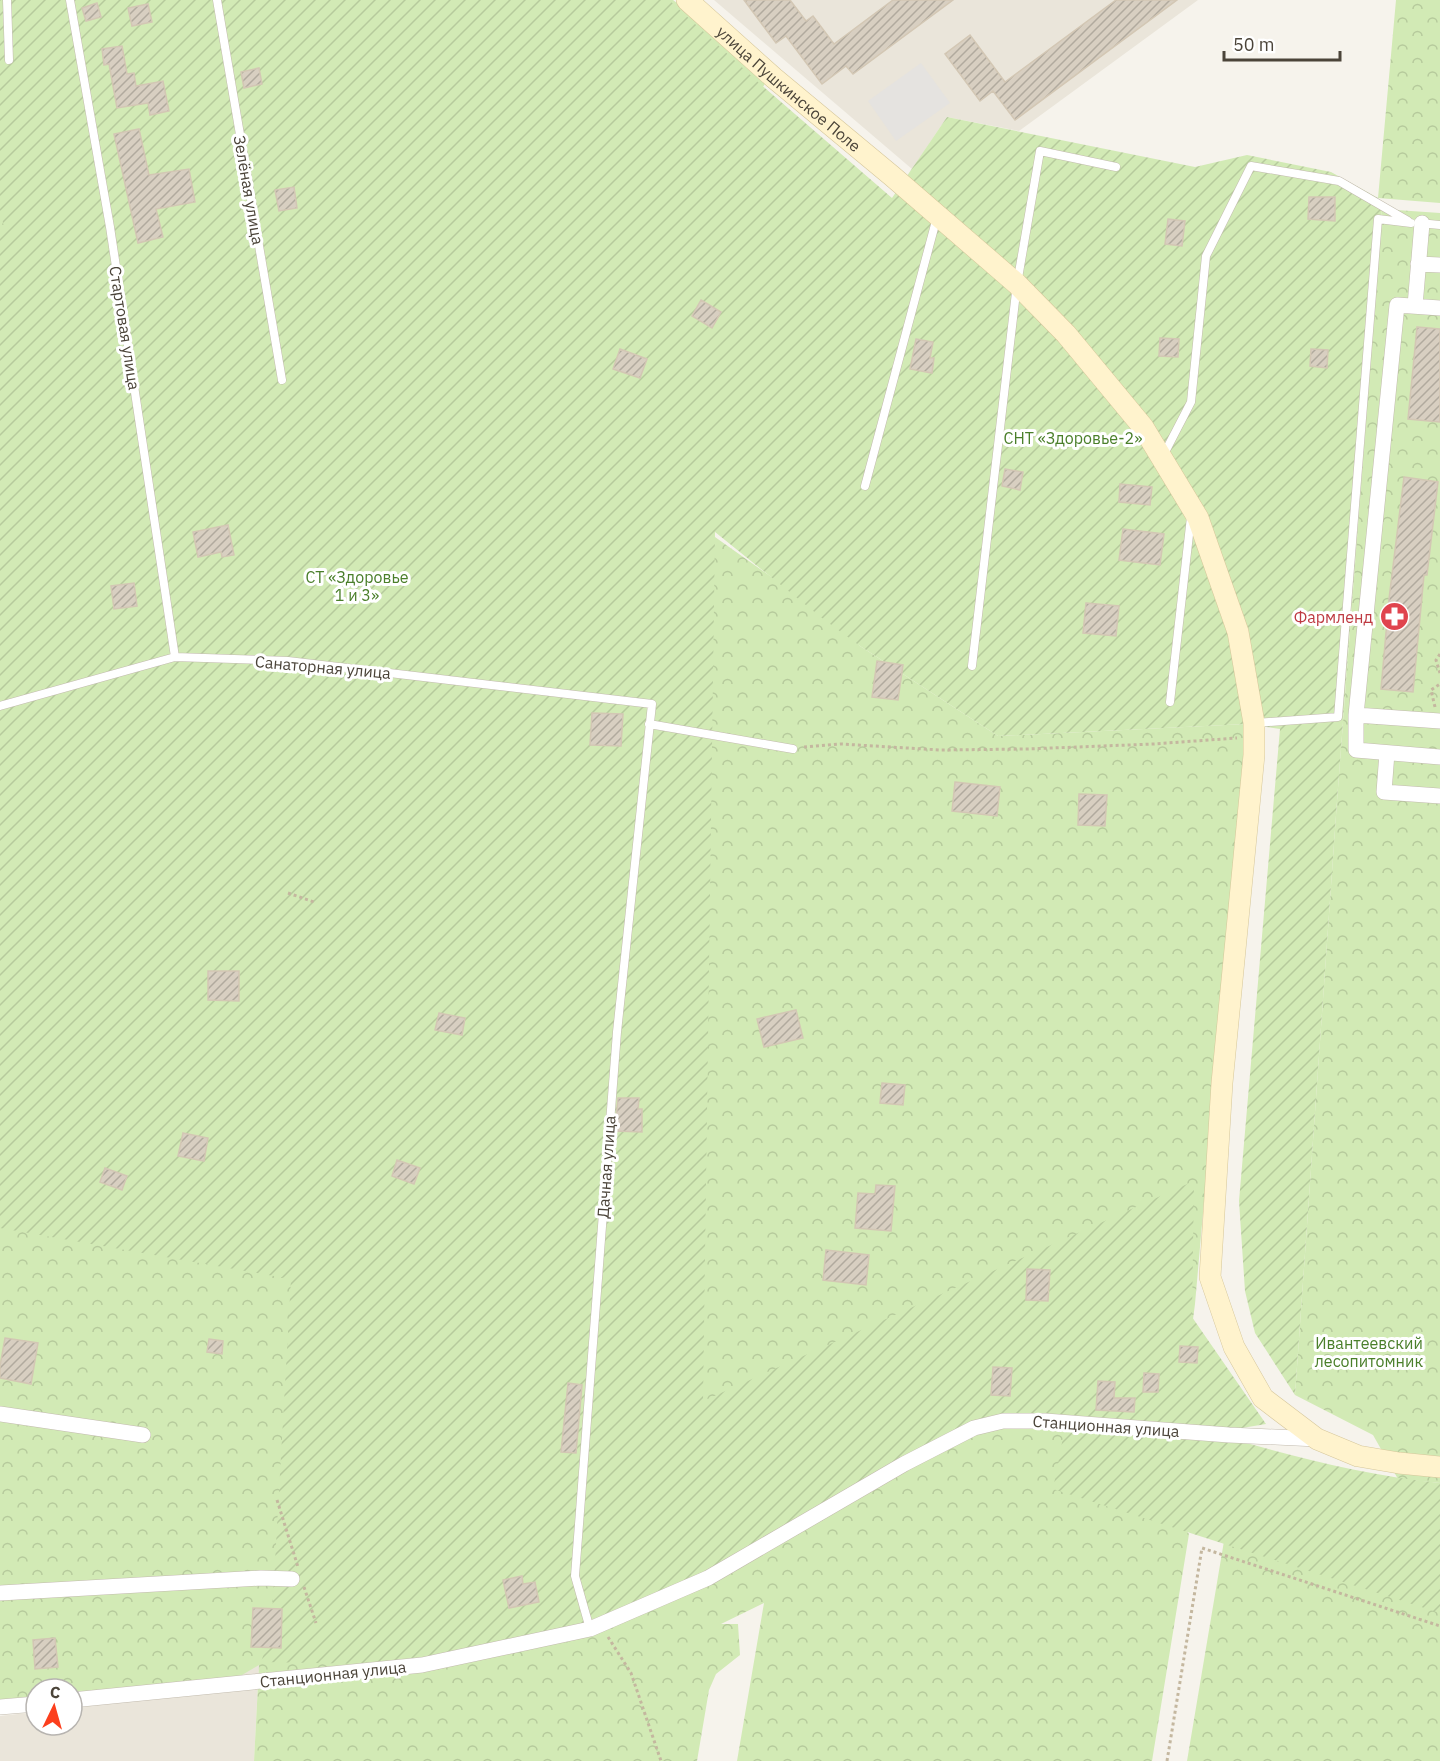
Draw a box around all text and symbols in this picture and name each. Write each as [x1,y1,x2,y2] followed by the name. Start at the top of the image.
[712,21,865,156] street label: улица Пушкинское Поле
[1224,24,1340,62] scale bar
[1233,33,1275,56] text: 50 m
[230,134,269,247] street label: Зелёная улица
[105,265,145,392] street label: Стартовая улица
[1004,428,1142,448] park label: СНТ «Здоровье-2»
[305,567,409,605] park label: СТ «Здоровье 1 и 3»
[1378,601,1410,633] pharmacy icon: Фармленд
[1294,607,1373,627] place label: Фармленд
[254,651,392,683] street label: Санаторная улица
[592,1114,620,1219] street label: Дачная улица
[1315,1333,1423,1371] park label: Ивантеевский лесопитомник
[1032,1411,1181,1441] street label: Станционная улица
[259,1656,408,1692] street label: Станционная улица
[24,1677,84,1737] north arrow
[49,1682,61,1702] text: С

